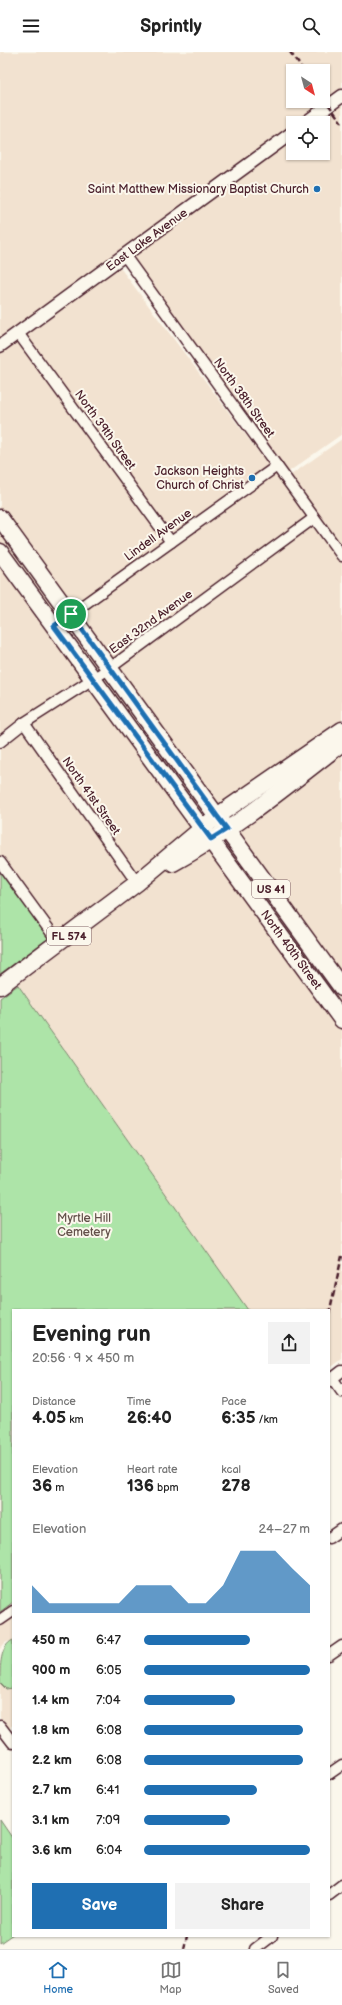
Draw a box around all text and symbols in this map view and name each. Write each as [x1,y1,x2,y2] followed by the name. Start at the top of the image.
[20,15,42,37] icon: menu
[300,15,322,37] icon: search
[140,16,202,37] text: Sprintly
[286,64,330,108] north arrow
[286,64,330,160] map controls
[286,116,330,160] button: locate
[88,182,309,197] place label: Saint Matthew Missionary Baptist Church
[312,184,322,194] marker: Saint Matthew Missionary Baptist Church
[103,205,191,275] street label: East Lake Avenue
[210,355,278,441] street label: North 38th Street
[71,387,139,473] street label: North 39th Street
[154,464,244,493] place label: Jackson Heights Church of Christ
[247,473,257,483] marker: Jackson Heights Church of Christ
[121,506,195,564] street label: Lindell Avenue
[106,587,196,657] street label: East 32nd Avenue
[54,597,88,631] pin
[60,603,82,625] icon: arrive
[59,754,124,838] street label: North 41st Street
[252,880,290,898] road number: US 41
[257,907,325,993] street label: North 40th Street
[47,927,91,945] road number: FL 574
[57,1211,111,1240] park label: Myrtle Hill Cemetery
[32,1321,151,1348] text: Evening run
[268,1322,310,1364] button: share
[32,1350,134,1366] text: 20:56 · 9 × 450 m
[32,1395,76,1408] text: Distance
[127,1395,151,1408] text: Time
[221,1395,246,1408] text: Pace
[32,1408,66,1428] text: 4.05
[127,1408,172,1428] text: 26:40
[221,1408,255,1428] text: 6:35
[66,1413,84,1426] text: km
[255,1413,278,1426] text: /km
[32,1463,78,1476] text: Elevation
[127,1463,177,1476] text: Heart rate
[221,1463,241,1476] text: kcal
[32,1476,52,1496] text: 36
[127,1476,154,1496] text: 136
[221,1476,251,1496] text: 278
[52,1481,64,1494] text: m
[154,1481,179,1494] text: bpm
[32,1521,86,1537] text: Elevation
[258,1521,310,1537] text: 24–27 m
[32,1632,70,1648] text: 450 m
[96,1632,121,1648] text: 6:47
[32,1662,70,1678] text: 900 m
[96,1662,122,1678] text: 6:05
[32,1692,69,1708] text: 1.4 km
[96,1692,121,1708] text: 7:04
[32,1722,70,1738] text: 1.8 km
[96,1722,122,1738] text: 6:08
[32,1752,72,1768] text: 2.2 km
[96,1752,122,1768] text: 6:08
[32,1782,71,1798] text: 2.7 km
[96,1782,120,1798] text: 6:41
[32,1812,69,1828] text: 3.1 km
[96,1812,120,1828] text: 7:09
[32,1842,72,1858] text: 3.6 km
[96,1842,122,1858] text: 6:04
[32,1883,167,1929] button: Save
[175,1883,310,1929] button: Share
[43,1959,73,1996] tab: Home
[159,1959,182,1996] tab: Map
[268,1959,299,1996] tab: Saved

